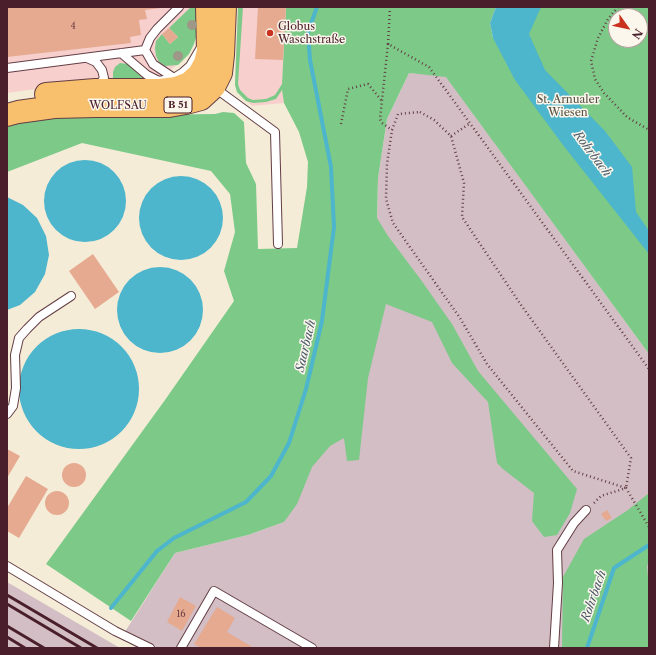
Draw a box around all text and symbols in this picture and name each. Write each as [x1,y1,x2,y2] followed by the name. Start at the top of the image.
[608,8,648,48] north arrow
[278,20,345,46] place label: Globus Waschstraße
[70,21,76,31] house number: 4
[629,26,646,42] text: N
[265,28,275,38] marker: Globus Waschstraße
[537,93,599,119] park label: St. Arnualer Wiesen
[164,97,192,113] road number: B 51
[89,99,147,113] street label: WOLFSAU
[570,128,614,180] water label: Rohrbach
[293,319,319,373] water label: Saarbach
[579,568,609,624] water label: Rohrbach
[176,609,186,619] house number: 16

